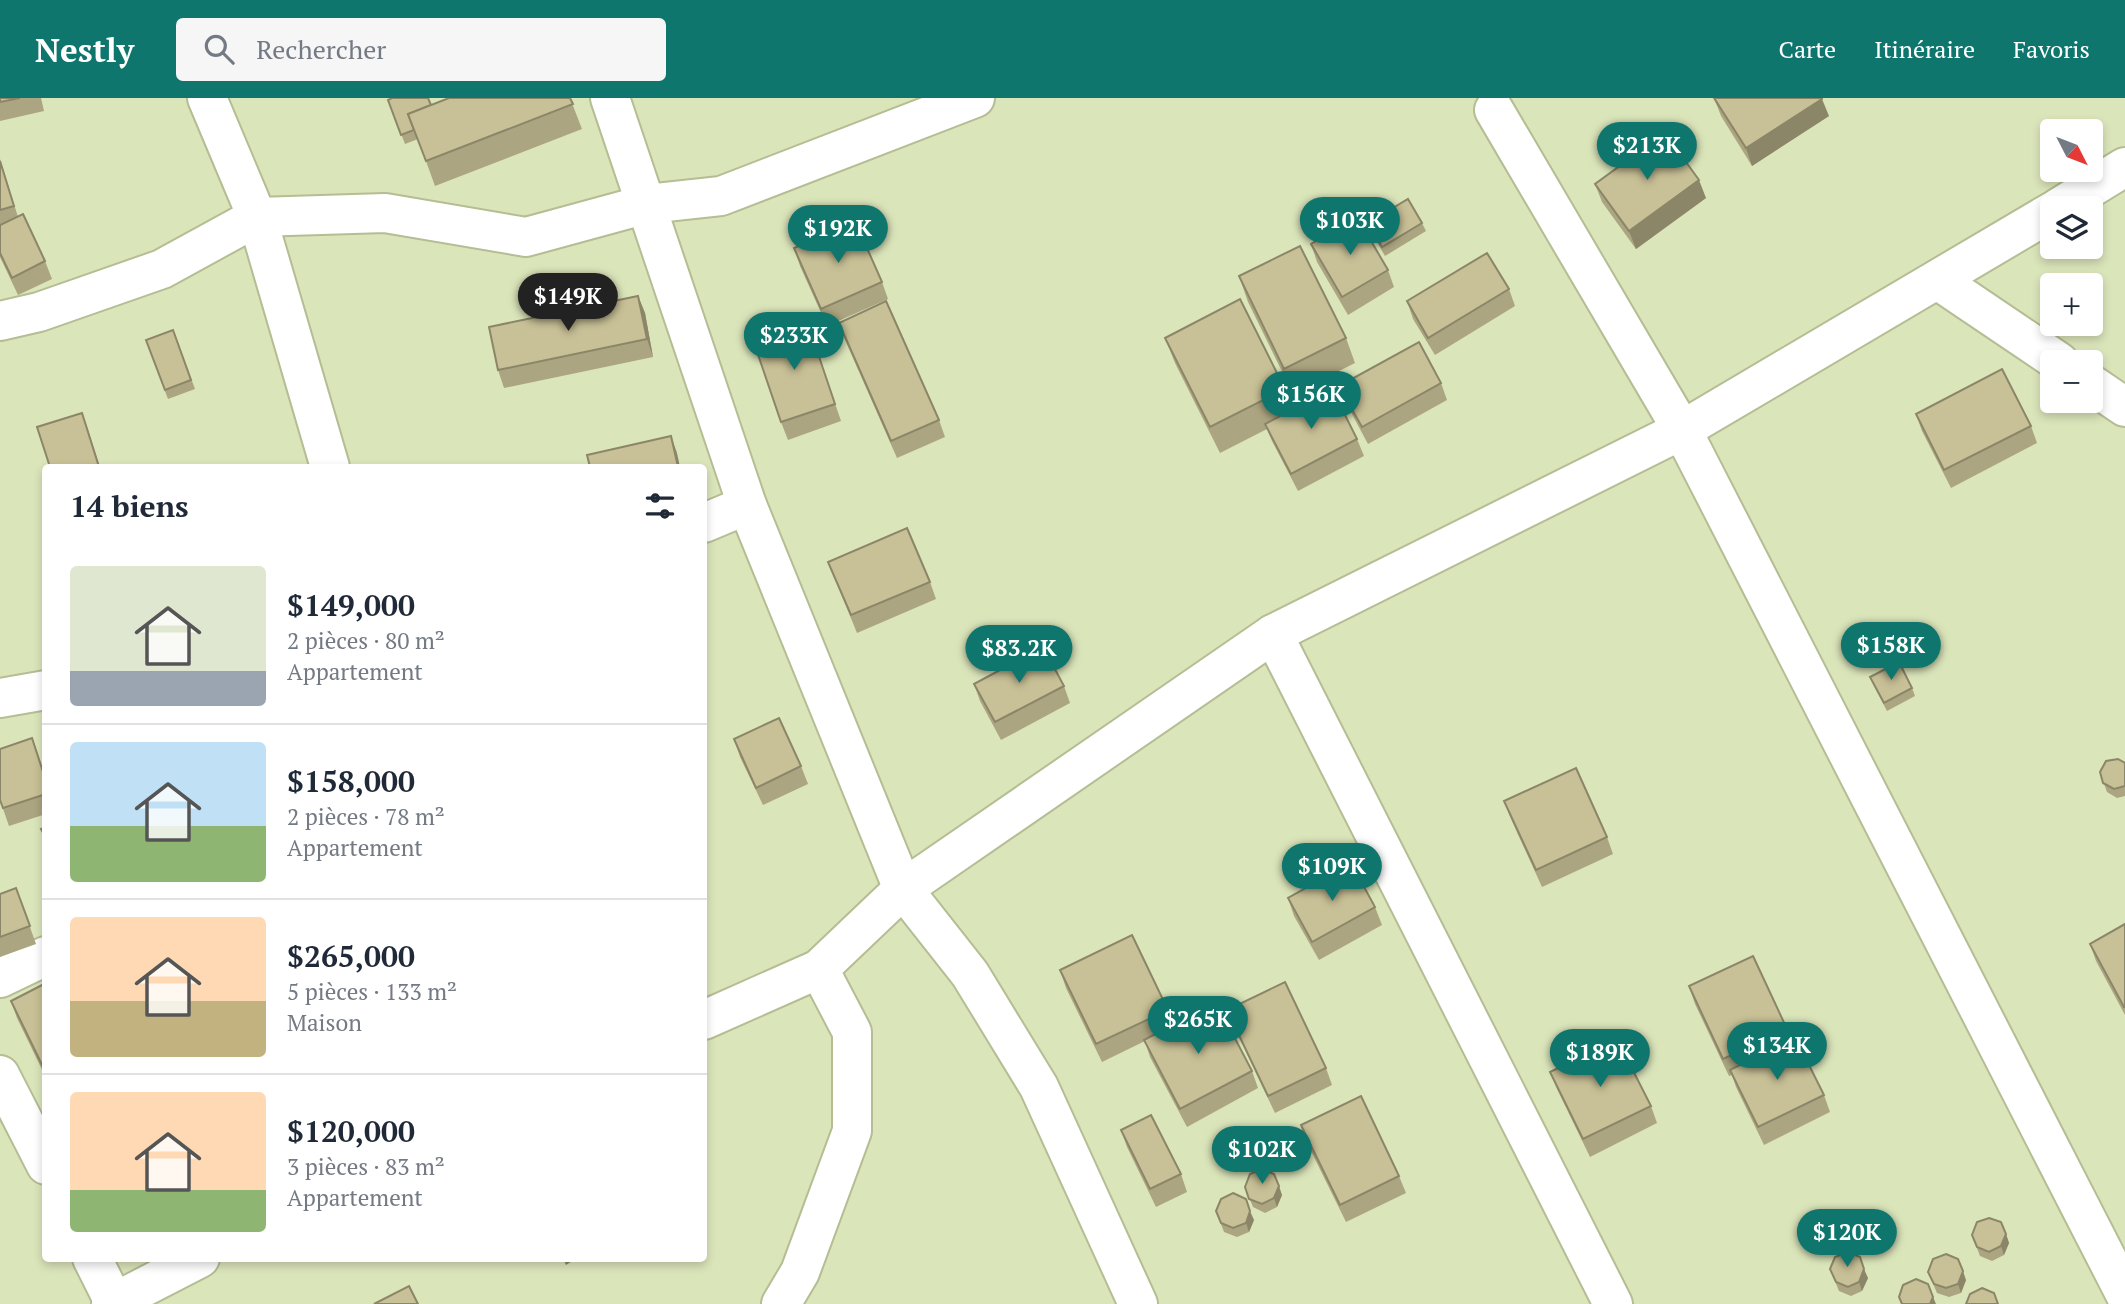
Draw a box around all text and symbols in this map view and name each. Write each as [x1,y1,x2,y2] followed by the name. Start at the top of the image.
[176,18,666,81] search box
[35,28,134,71] text: Nestly
[200,30,238,68] icon: search
[256,32,386,66] text: Rechercher
[1778,33,1836,65] text: Carte
[1874,33,1975,65] text: Itinéraire
[2013,33,2090,65] text: Favoris
[2040,119,2104,182] north arrow
[2040,119,2103,413] map controls
[1598,122,1696,182] pin: $213K
[1613,129,1681,160] text: $213K
[2040,196,2103,259] button: layers
[1301,198,1399,257] pin: $103K
[1316,204,1384,235] text: $103K
[789,206,887,265] pin: $192K
[804,212,872,243] text: $192K
[2040,273,2103,336] button: +
[519,274,617,333] pin: $149K
[534,280,602,311] text: $149K
[745,313,843,372] pin: $233K
[760,319,828,350] text: $233K
[2040,350,2103,413] button: −
[1262,372,1360,431] pin: $156K
[1277,378,1345,409] text: $156K
[70,486,189,526] text: 14 biens
[641,487,679,525] icon: filters
[287,585,415,625] text: $149,000
[126,594,210,678] icon: home
[1842,622,1940,682] pin: $158K
[287,625,445,656] text: 2 pièces · 80 m²
[962,626,1076,685] pin: $83.2K
[1857,629,1925,660] text: $158K
[981,632,1057,663] text: $83.2K
[287,656,423,687] text: Appartement
[287,761,415,801] text: $158,000
[126,770,210,854] icon: home
[287,801,445,832] text: 2 pièces · 78 m²
[287,832,423,863] text: Appartement
[1283,844,1381,903] pin: $109K
[1298,850,1366,881] text: $109K
[287,936,415,976] text: $265,000
[126,945,210,1029] icon: home
[287,976,457,1007] text: 5 pièces · 133 m²
[1149,996,1247,1056] pin: $265K
[1164,1003,1232,1034] text: $265K
[287,1007,362,1038] text: Maison
[1728,1023,1826,1082] pin: $134K
[1743,1029,1811,1060] text: $134K
[1551,1030,1649,1089] pin: $189K
[1566,1036,1634,1067] text: $189K
[287,1111,415,1151] text: $120,000
[126,1120,210,1204] icon: home
[1213,1126,1311,1186] pin: $102K
[1228,1133,1296,1164] text: $102K
[287,1151,445,1182] text: 3 pièces · 83 m²
[287,1182,423,1213] text: Appartement
[1798,1210,1896,1269] pin: $120K
[1813,1216,1881,1247] text: $120K

